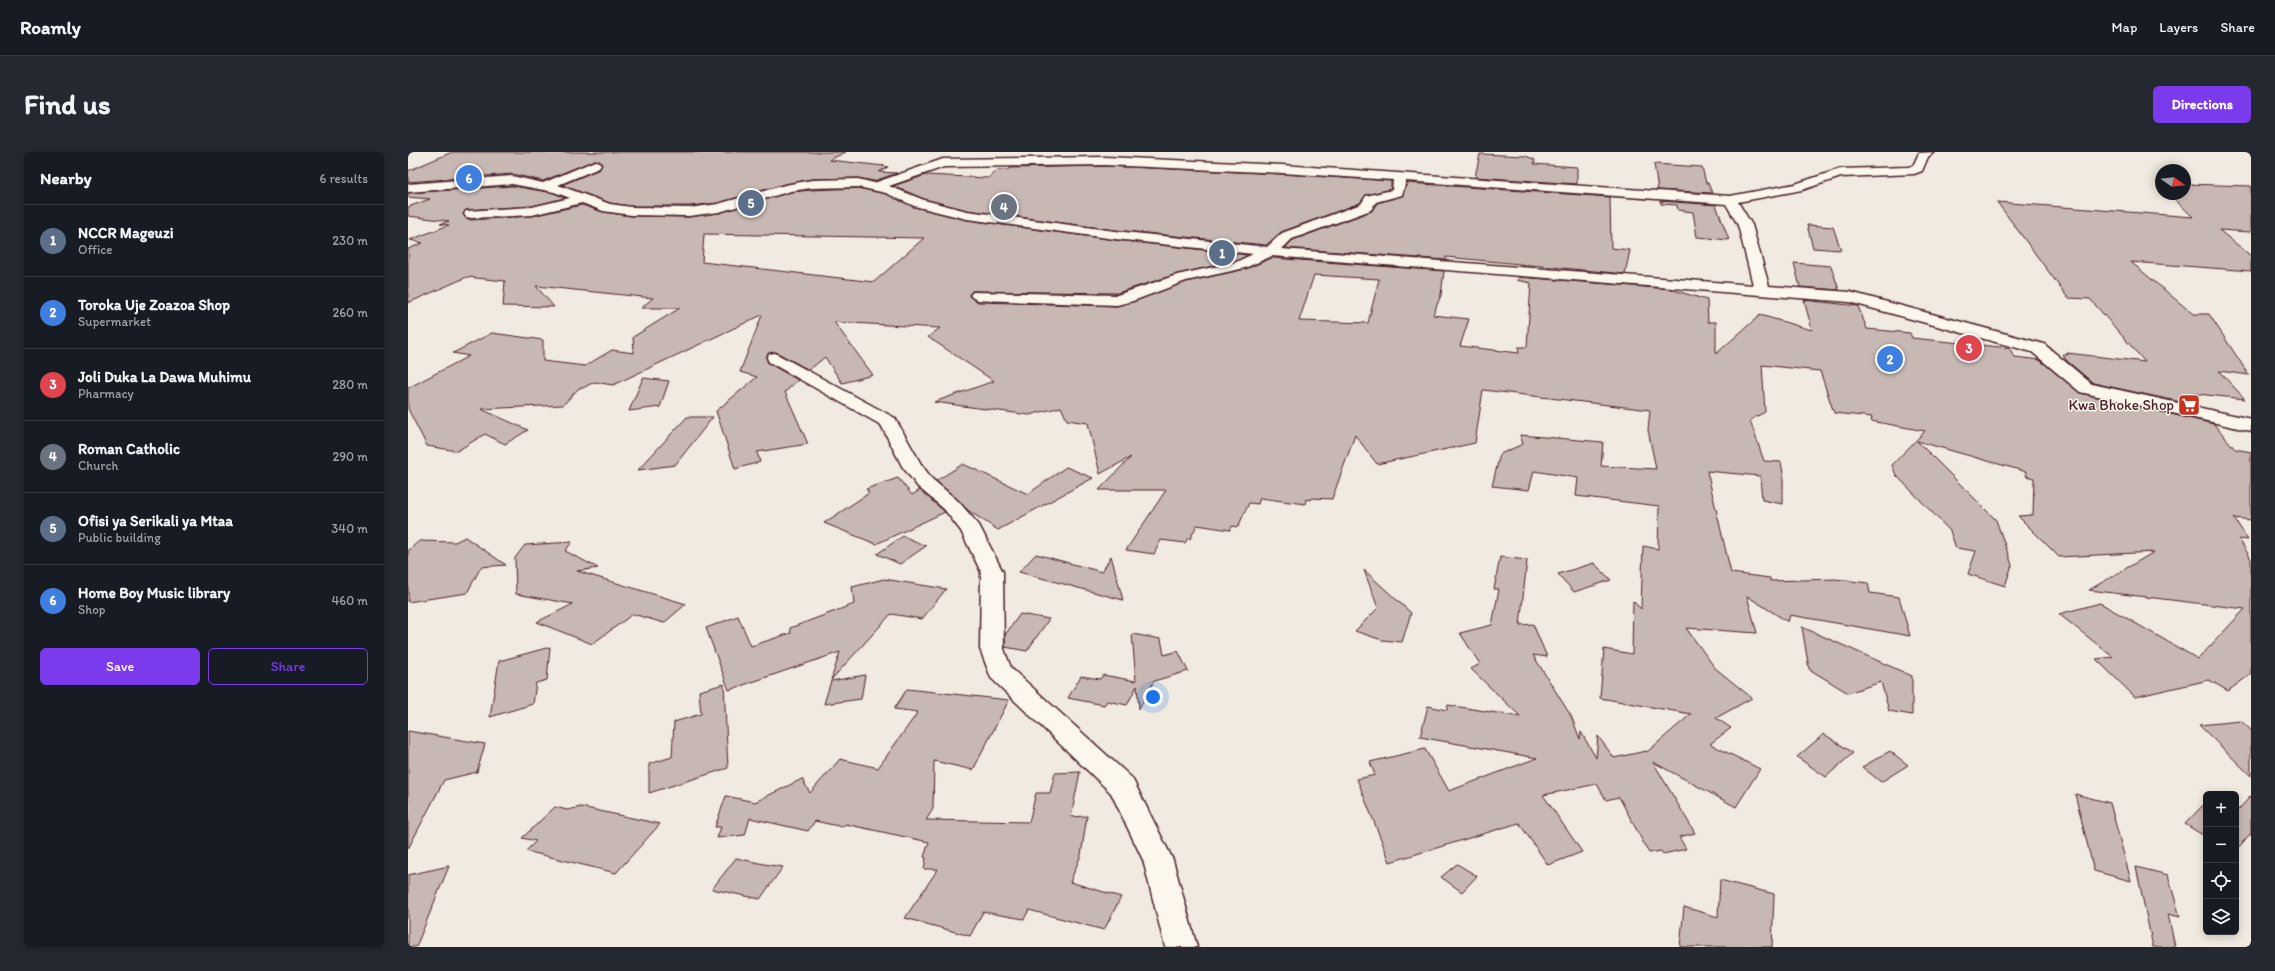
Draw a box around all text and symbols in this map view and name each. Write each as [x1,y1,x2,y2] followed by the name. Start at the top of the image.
[20,16,81,39] text: Roamly
[2112,19,2137,36] text: Map
[2159,19,2198,36] text: Layers
[2220,19,2255,36] text: Share
[2153,86,2251,123] button: Directions
[24,87,111,121] text: Find us
[456,163,482,193] pin: 6
[2155,164,2191,200] north arrow
[40,168,92,188] text: Nearby
[320,171,368,186] text: 6 results
[738,188,764,218] pin: 5
[991,192,1017,222] pin: 4
[78,224,174,242] text: NCCR Mageuzi
[50,233,56,248] text: 1
[332,233,368,248] text: 230 m
[1209,238,1235,268] pin: 1
[78,242,113,257] text: Office
[78,296,230,314] text: Toroka Uje Zoazoa Shop
[50,305,56,320] text: 2
[332,305,368,320] text: 260 m
[78,314,151,329] text: Supermarket
[1956,333,1982,363] pin: 3
[1877,344,1903,374] pin: 2
[78,368,251,386] text: Joli Duka La Dawa Muhimu
[49,377,57,392] text: 3
[332,377,368,392] text: 280 m
[78,386,134,401] text: Pharmacy
[2176,392,2202,418] supermarket icon: Kwa Bhoke Shop
[2069,396,2174,414] place label: Kwa Bhoke Shop
[78,440,180,458] text: Roman Catholic
[49,449,57,464] text: 4
[332,449,368,464] text: 290 m
[78,458,119,473] text: Church
[78,512,233,530] text: Ofisi ya Serikali ya Mtaa
[50,521,56,536] text: 5
[331,521,368,536] text: 340 m
[78,530,161,545] text: Public building
[78,584,230,602] text: Home Boy Music library
[50,593,56,608] text: 6
[331,593,368,608] text: 460 m
[78,602,105,617] text: Shop
[40,648,200,685] button: Save
[208,648,368,685] button: Share
[1143,687,1163,707] your location
[2203,791,2239,935] map controls
[2203,791,2239,827] button: +
[2203,827,2239,863] button: −
[2203,863,2239,899] button: locate
[2203,899,2239,935] button: layers

